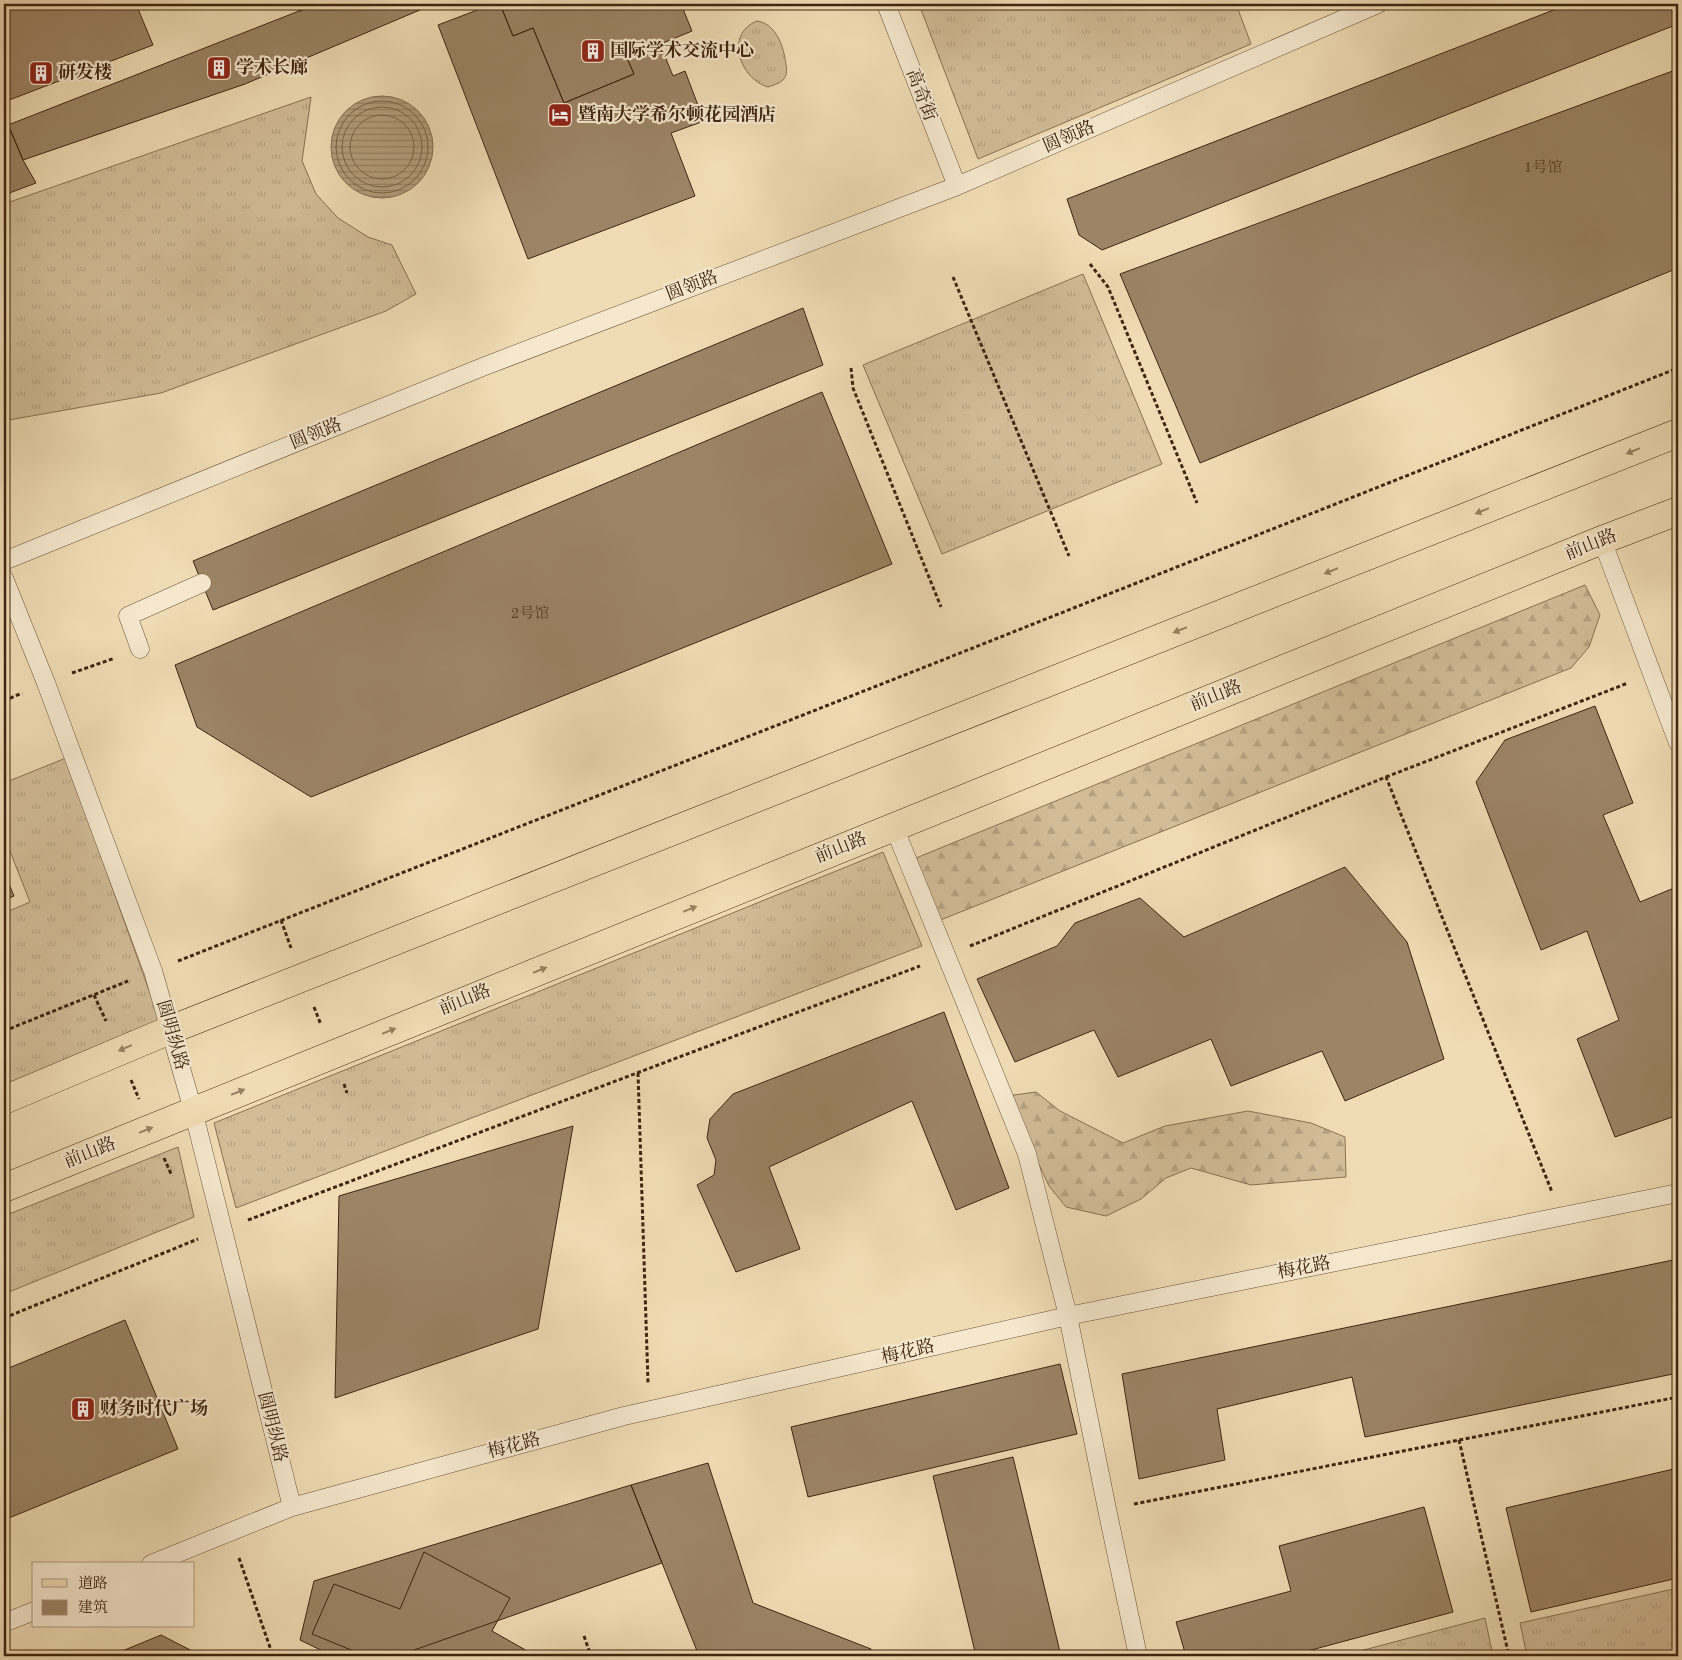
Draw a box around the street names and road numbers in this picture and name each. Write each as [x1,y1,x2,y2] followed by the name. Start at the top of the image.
[903,66,941,123] street label: 高奇街
[1040,116,1097,156] street label: 圆领路
[663,266,720,304] street label: 圆领路
[287,414,344,452] street label: 圆领路
[1562,525,1619,563] street label: 前山路
[1187,676,1244,714] street label: 前山路
[812,828,869,866] street label: 前山路
[436,980,493,1018] street label: 前山路
[153,997,192,1072] street label: 圆明纵路
[61,1133,118,1171] street label: 前山路
[1275,1252,1332,1282] street label: 梅花路
[879,1335,936,1367] street label: 梅花路
[255,1389,291,1464] street label: 圆明纵路
[485,1428,542,1462] street label: 梅花路

